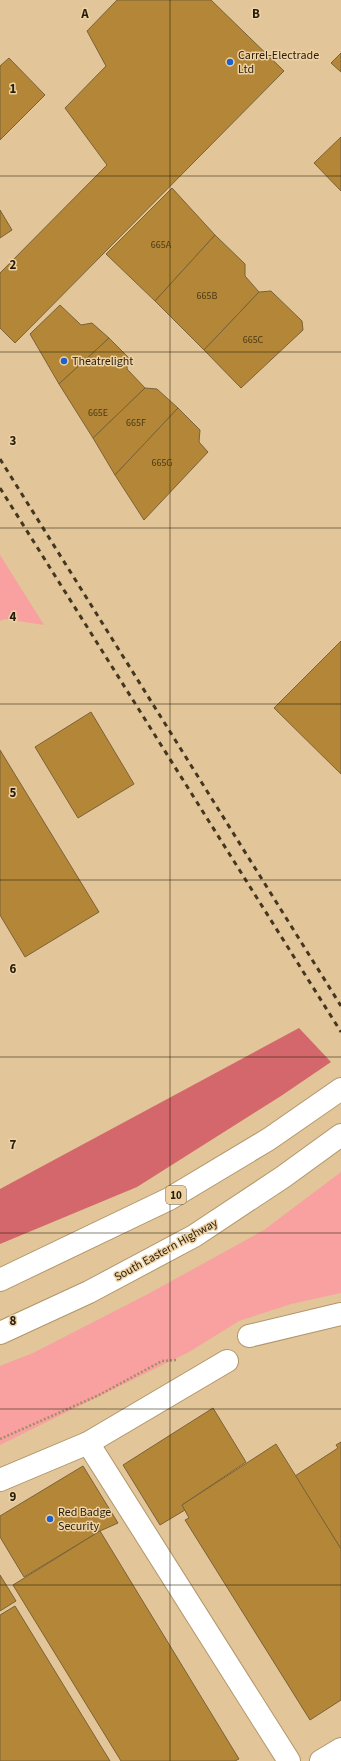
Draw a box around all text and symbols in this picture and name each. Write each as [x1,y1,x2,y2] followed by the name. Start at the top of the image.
[80,5,89,23] text: A
[252,5,260,23] text: B
[238,47,319,78] place label: Carrel-Electrade Ltd
[225,57,235,67] marker: Carrel-Electrade Ltd
[10,80,17,98] text: 1
[151,238,172,252] house number: 665A
[10,256,17,274] text: 2
[197,289,218,303] house number: 665B
[243,333,264,347] house number: 665C
[72,353,133,370] place label: Theatrelight
[59,356,69,366] marker: Theatrelight
[88,406,108,420] house number: 665E
[126,416,146,430] house number: 665F
[10,432,17,450] text: 3
[151,456,173,470] house number: 665G
[10,608,17,626] text: 4
[10,784,17,802] text: 5
[10,960,17,978] text: 6
[10,1136,17,1154] text: 7
[166,1186,186,1204] road number: 10
[111,1214,221,1286] street label: South Eastern Highway
[10,1312,17,1330] text: 8
[10,1488,17,1506] text: 9
[58,1504,111,1535] place label: Red Badge Security
[45,1514,55,1524] marker: Red Badge Security

